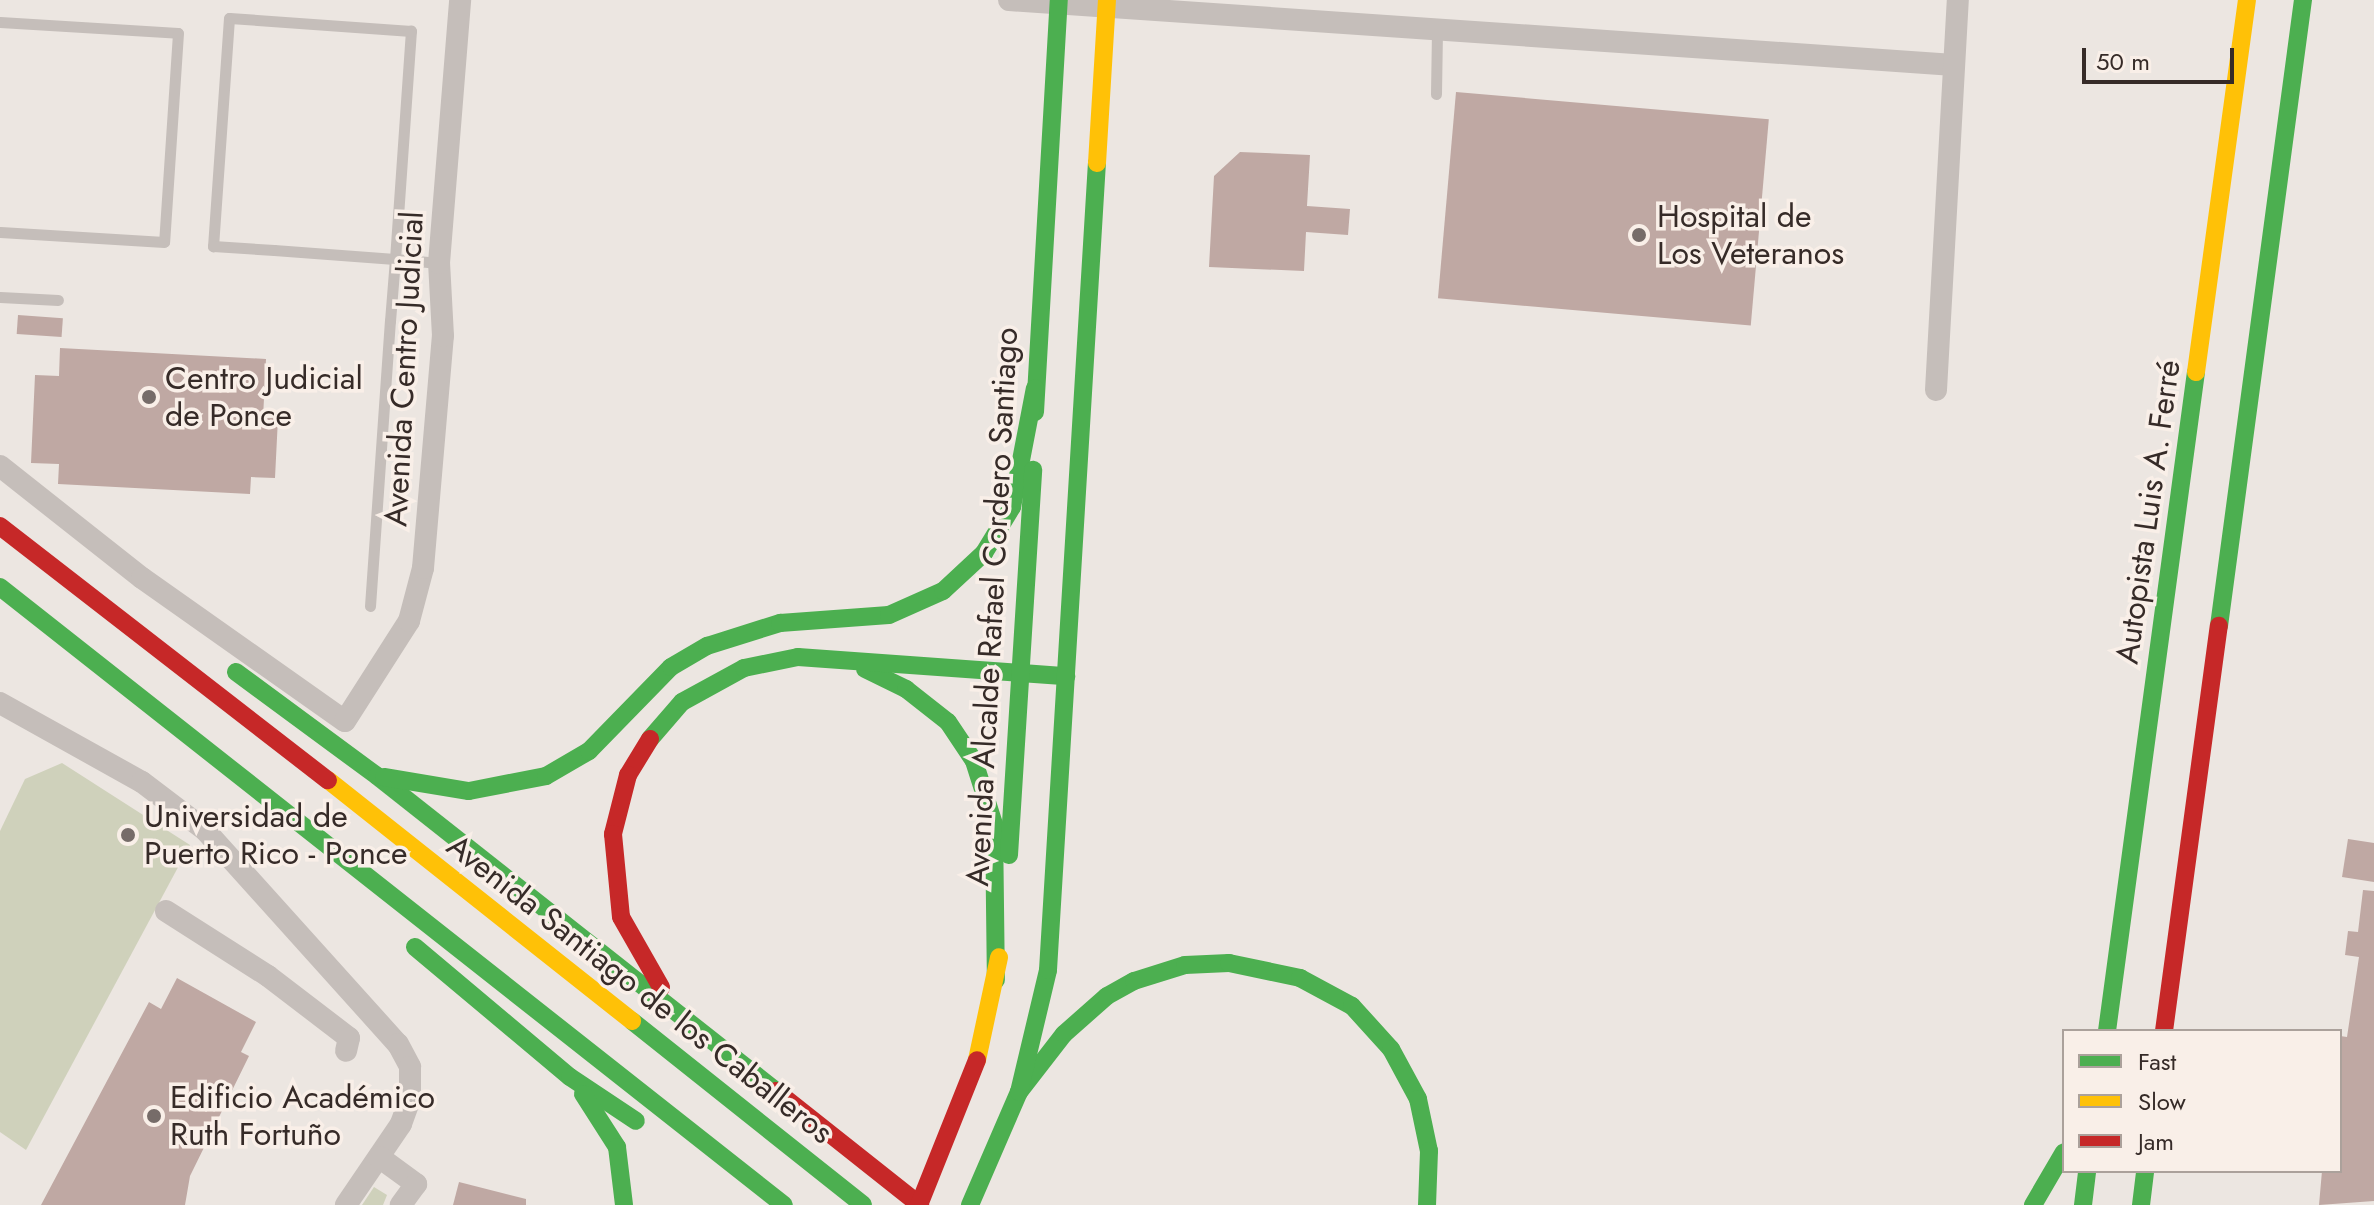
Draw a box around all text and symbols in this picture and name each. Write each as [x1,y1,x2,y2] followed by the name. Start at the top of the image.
[2086,32,2238,82] scale bar
[2096,44,2150,79] text: 50 m
[1657,198,1844,273] place label: Hospital de Los Veteranos
[377,210,431,528] street label: Avenida Centro Judicial
[1628,224,1650,246] marker: Hospital de Los Veteranos
[958,327,1026,887] street label: Avenida Alcalde Rafael Cordero Santiago
[2108,357,2188,667] street label: Autopista Luis A. Ferré
[165,360,363,435] place label: Centro Judicial de Ponce
[140,388,158,406] marker: Centro Judicial de Ponce
[144,798,407,873] place label: Universidad de Puerto Rico - Ponce
[119,826,137,844] marker: Universidad de Puerto Rico - Ponce
[439,826,841,1152] street label: Avenida Santiago de los Caballeros
[2062,1029,2342,1173] legend
[2138,1044,2176,1079] text: Fast
[170,1079,435,1154] place label: Edificio Académico Ruth Fortuño
[2138,1084,2186,1119] text: Slow
[145,1107,163,1125] marker: Edificio Académico Ruth Fortuño
[2138,1124,2174,1159] text: Jam

